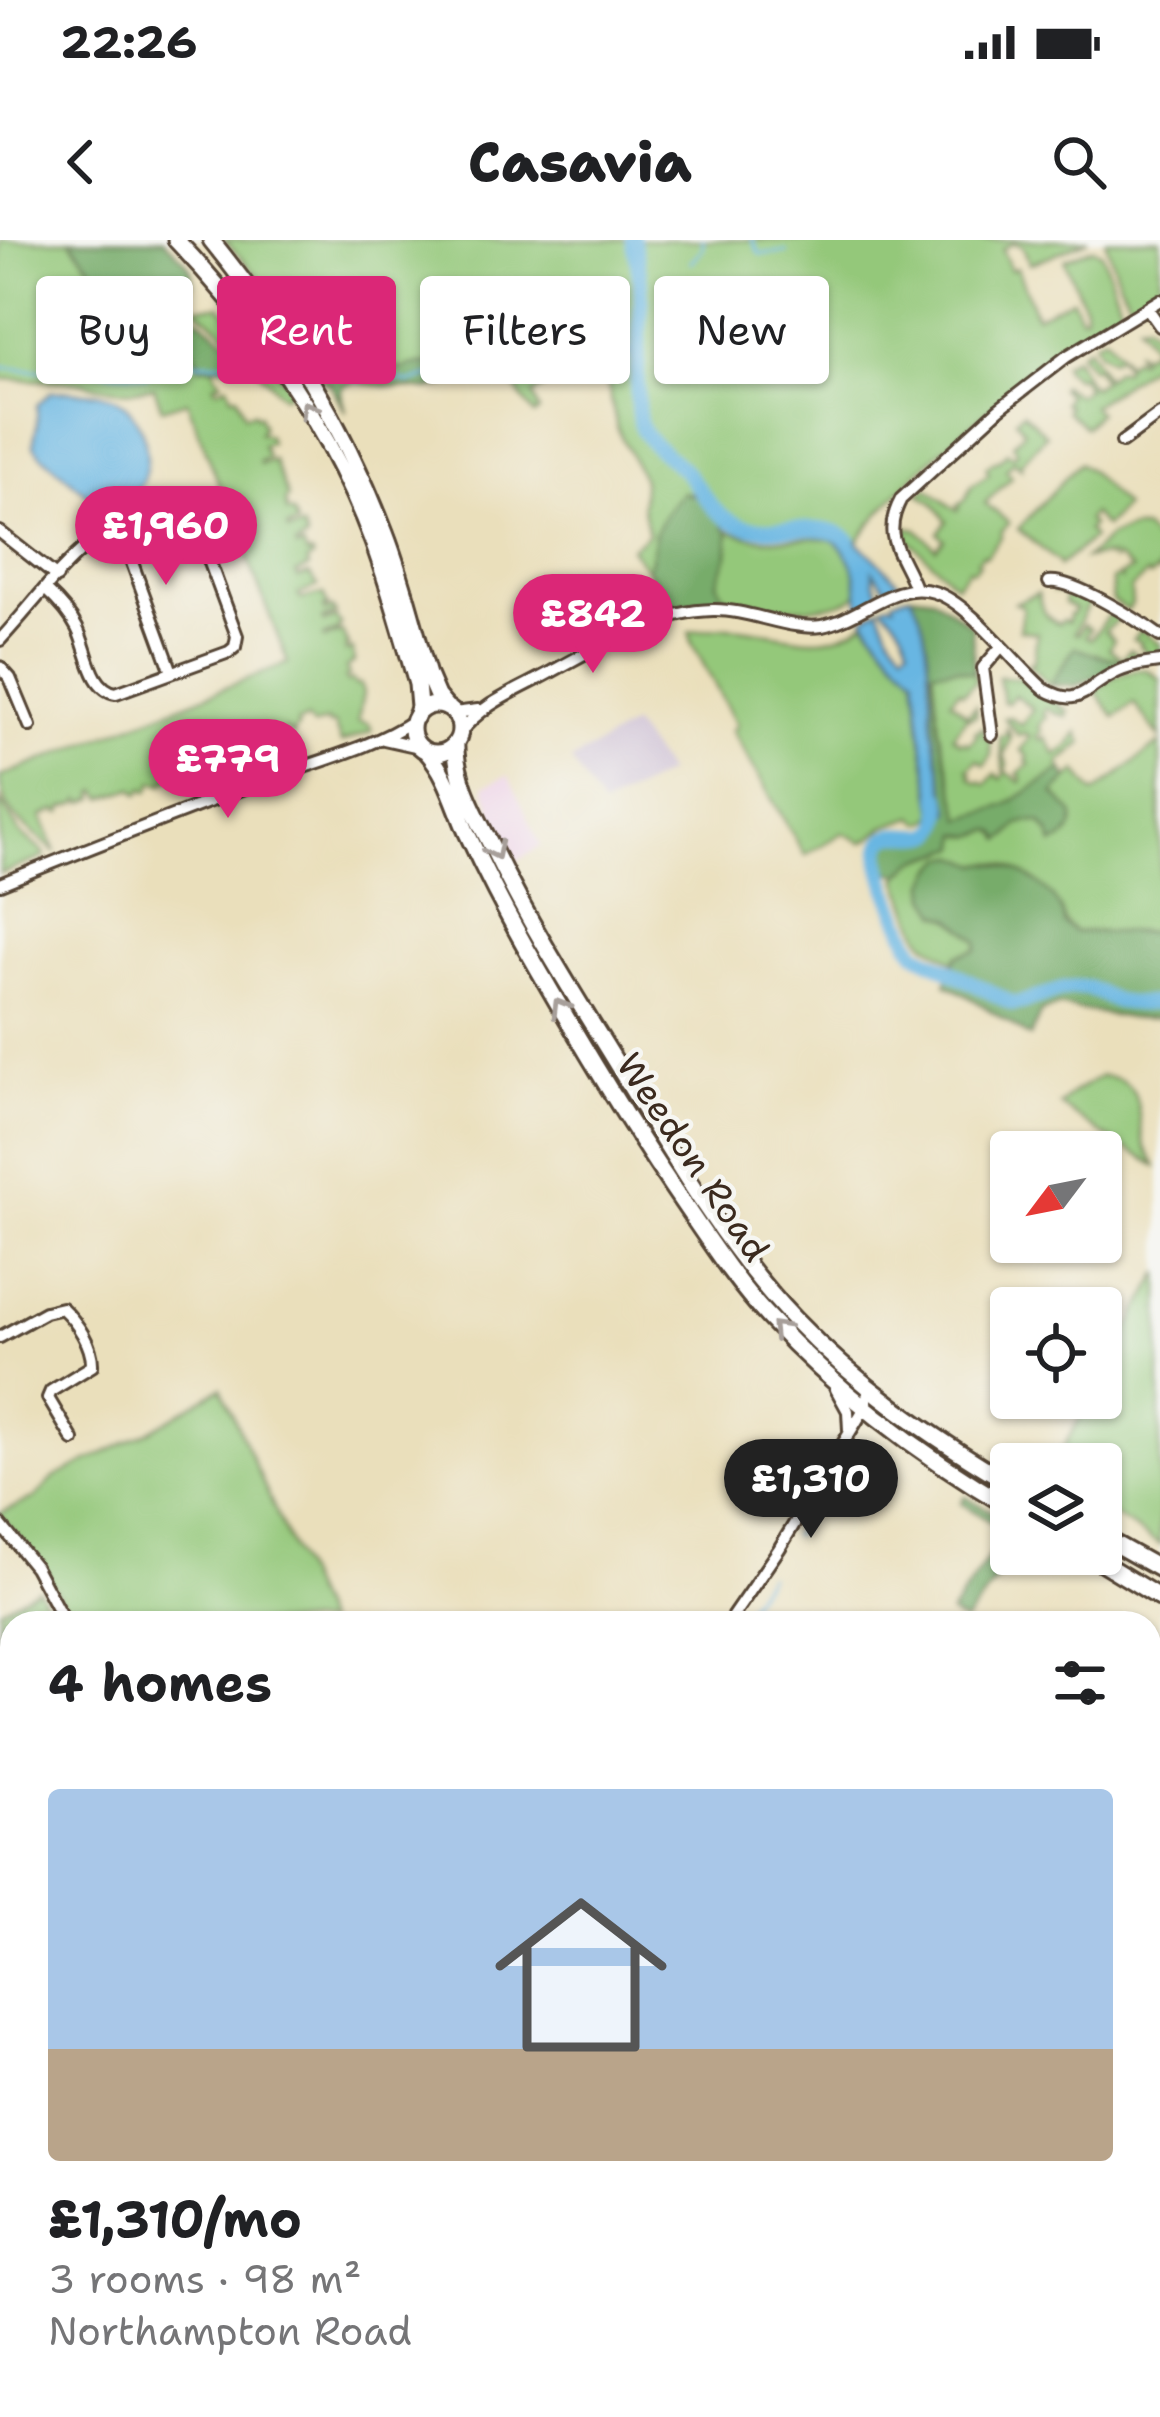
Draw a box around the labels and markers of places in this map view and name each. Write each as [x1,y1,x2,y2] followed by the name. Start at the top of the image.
[68,486,264,588] pin: £1,960
[522,574,664,676] pin: £842
[157,719,299,821] pin: £779
[713,1439,909,1541] pin: £1,310

